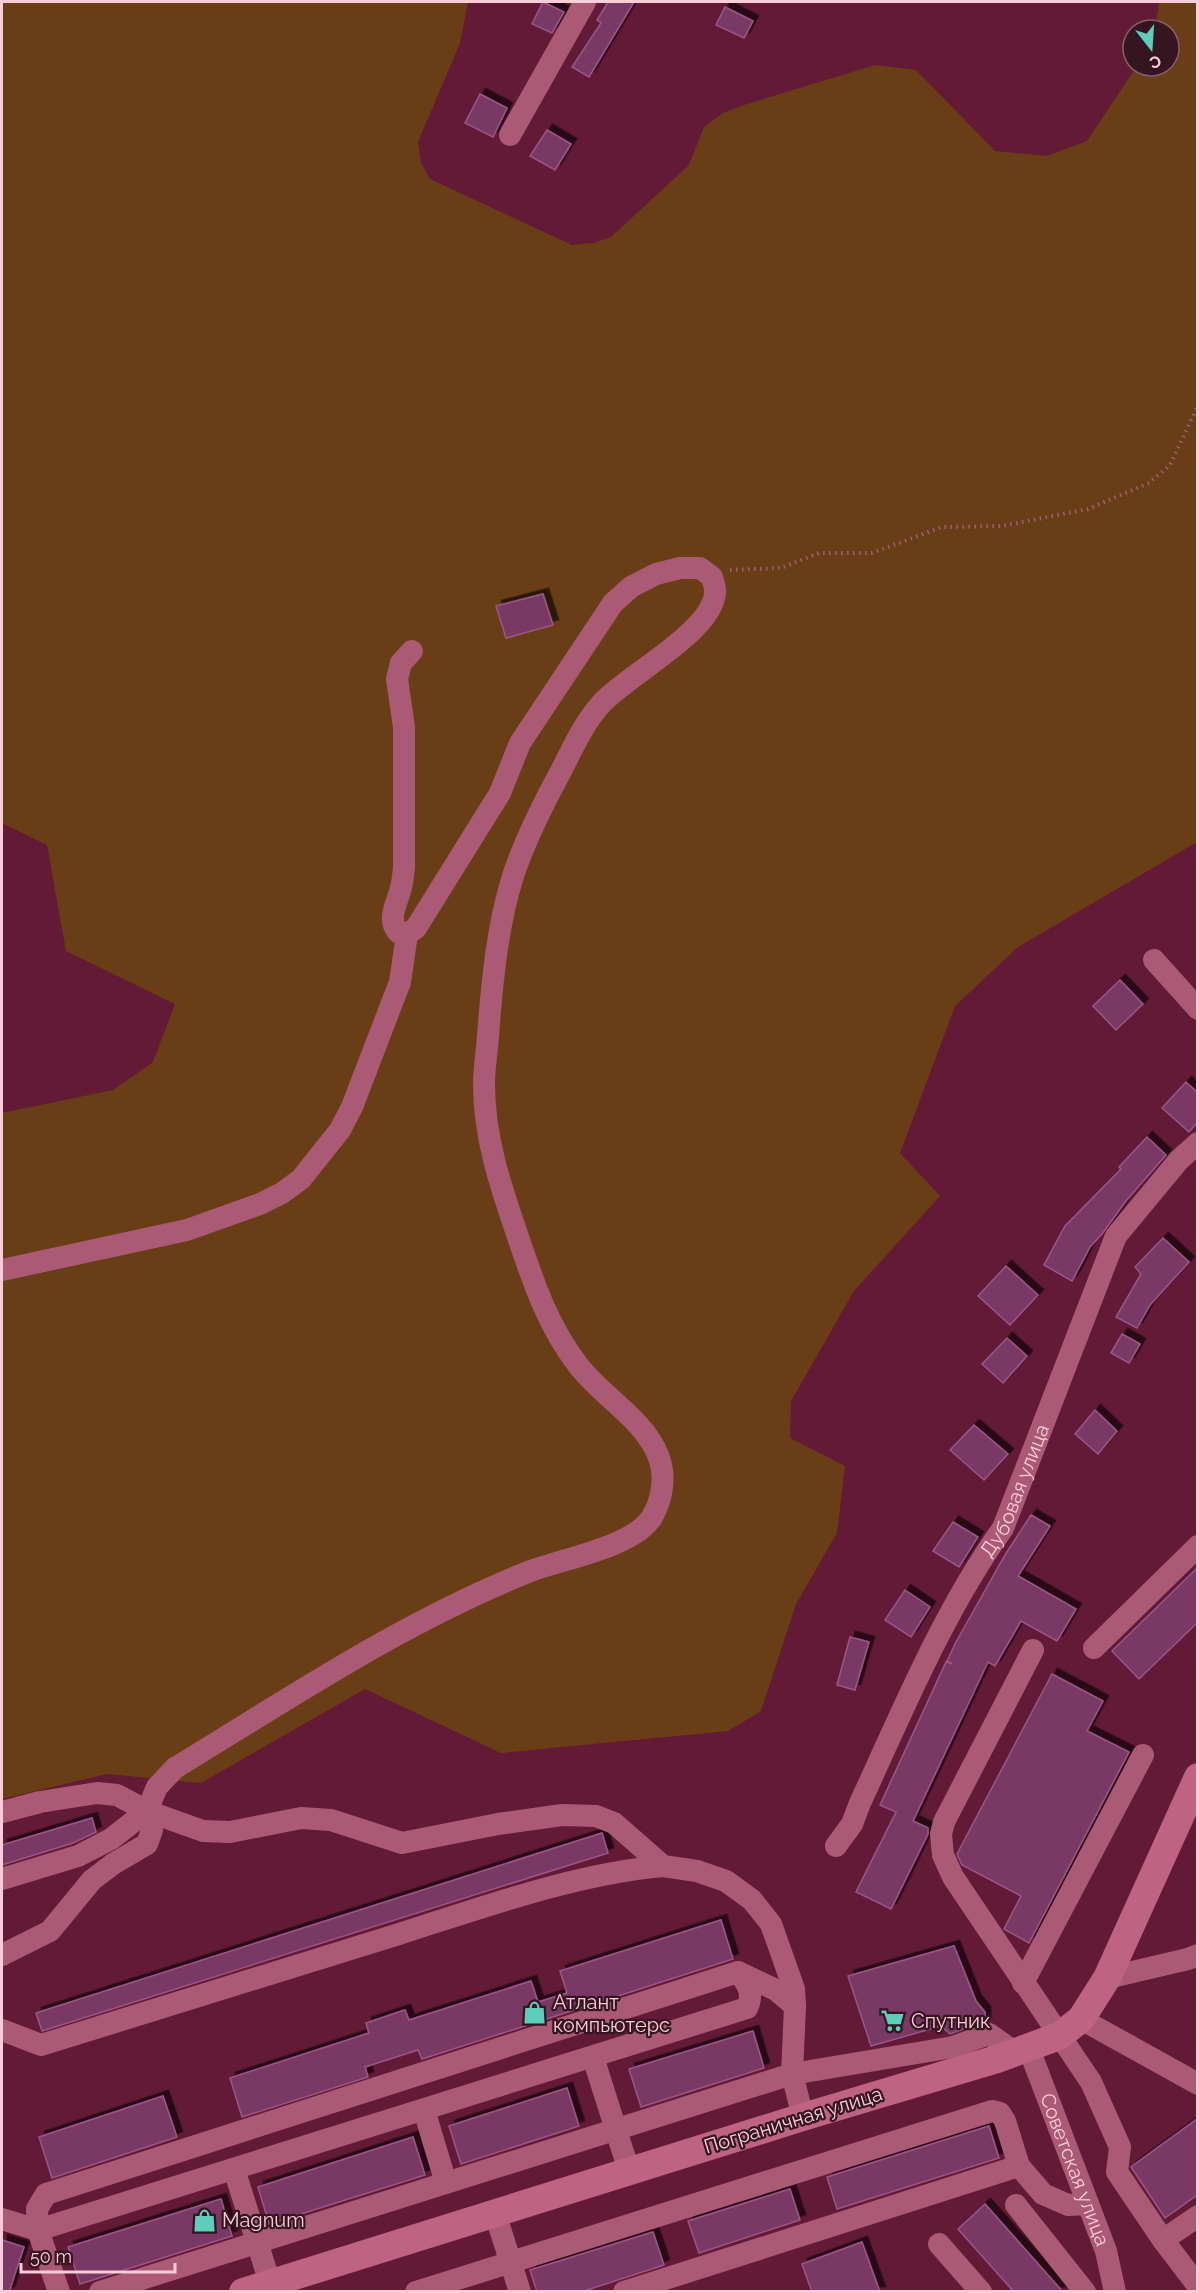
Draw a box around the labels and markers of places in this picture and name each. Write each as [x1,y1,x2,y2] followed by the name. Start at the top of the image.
[553,1990,670,2037] place label: Атлант компьютерс
[522,2000,548,2026] shop icon: Атлант компьютерс
[880,2008,906,2034] supermarket icon: Спутник
[911,2009,990,2033] place label: Спутник
[191,2207,217,2233] shop icon: Magnum
[222,2208,305,2232] place label: Magnum

